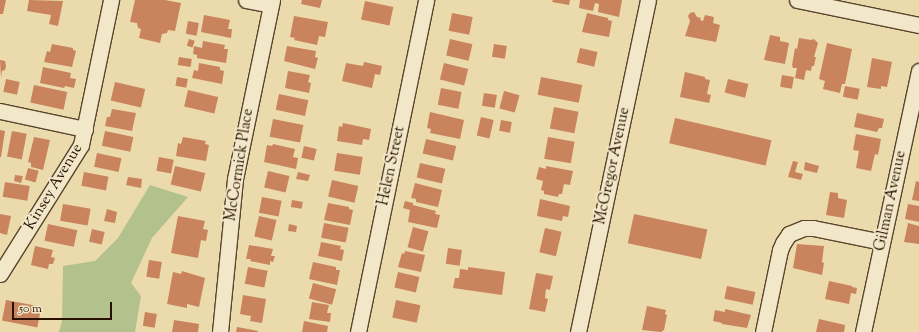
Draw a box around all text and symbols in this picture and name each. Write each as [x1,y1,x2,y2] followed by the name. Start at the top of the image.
[592,106,634,226] street label: McGregor Avenue
[222,107,258,223] street label: McCormick Place
[375,125,409,207] street label: Helen Street
[21,141,87,233] street label: Kinsey Avenue
[872,149,910,253] street label: Gilman Avenue
[14,294,114,320] scale bar
[19,300,42,318] text: 50 m

